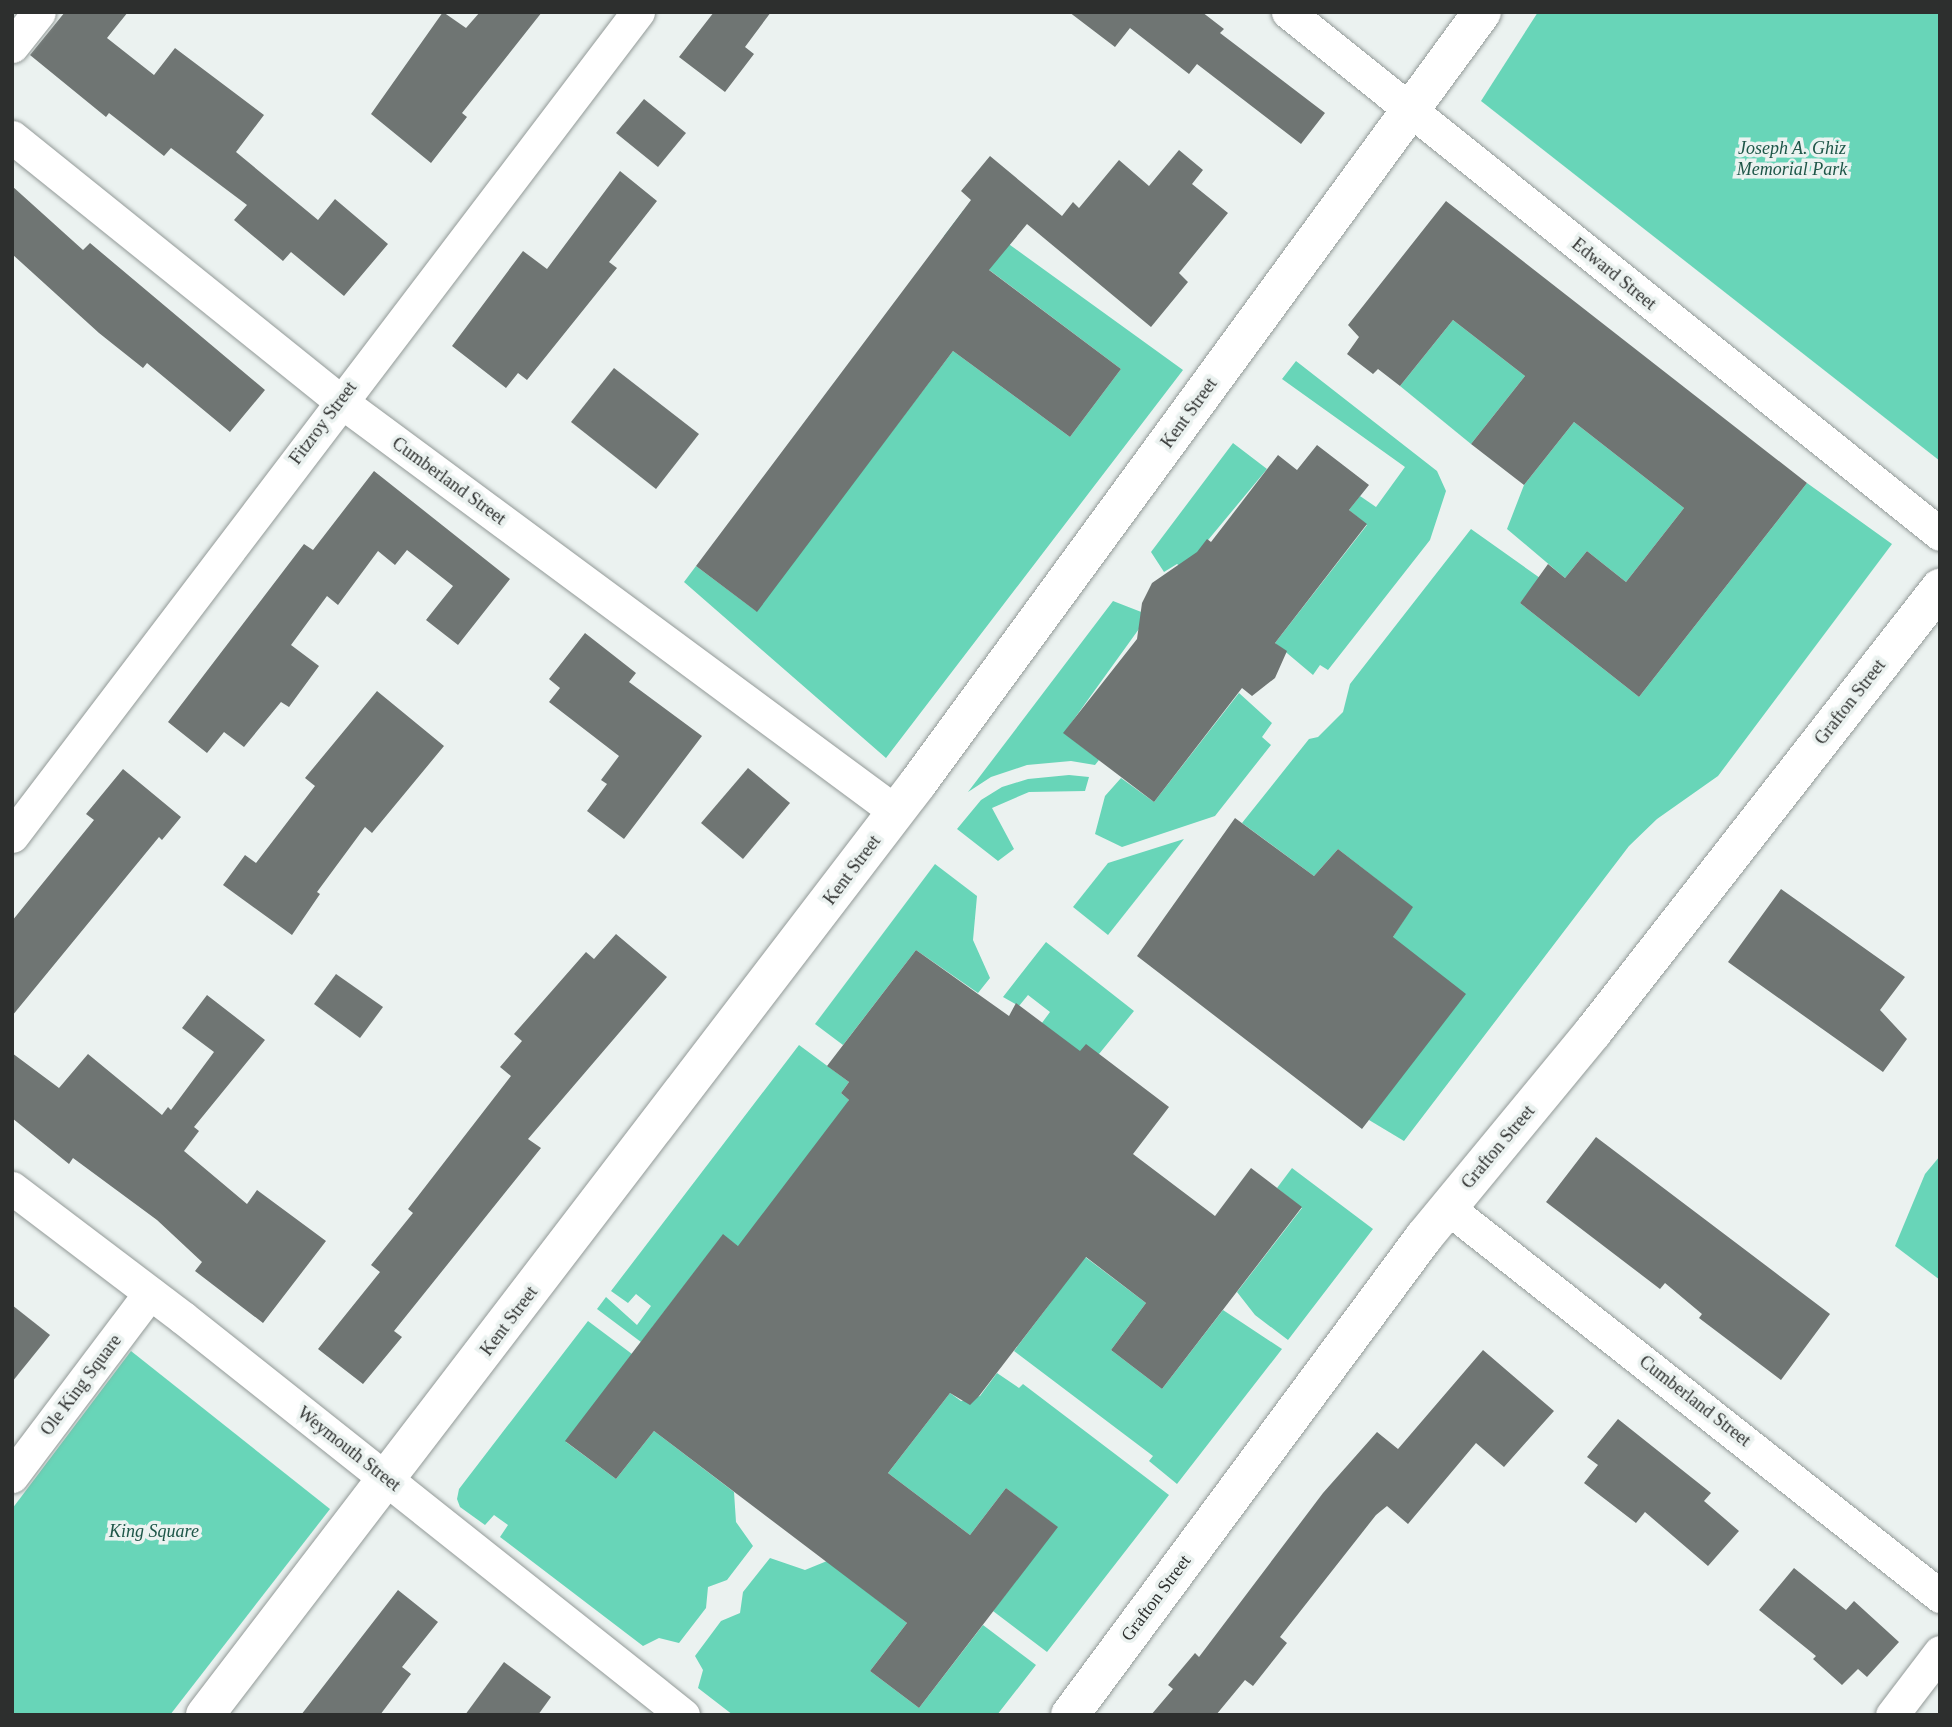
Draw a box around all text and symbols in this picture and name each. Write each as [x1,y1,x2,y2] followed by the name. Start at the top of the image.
[1737,138,1847,180] park label: Joseph A. Ghiz Memorial Park
[1567,233,1661,315] street label: Edward Street
[1156,374,1222,452] street label: Kent Street
[285,377,361,469] street label: Fitzroy Street
[388,432,510,530] street label: Cumberland Street
[1810,655,1890,749] street label: Grafton Street
[819,831,885,909] street label: Kent Street
[1457,1101,1539,1193] street label: Grafton Street
[476,1282,542,1360] street label: Kent Street
[36,1330,126,1440] street label: Ole King Square
[1635,1351,1755,1451] street label: Cumberland Street
[293,1402,405,1496] street label: Weymouth Street
[109,1520,199,1542] park label: King Square
[1117,1551,1195,1645] street label: Grafton Street

